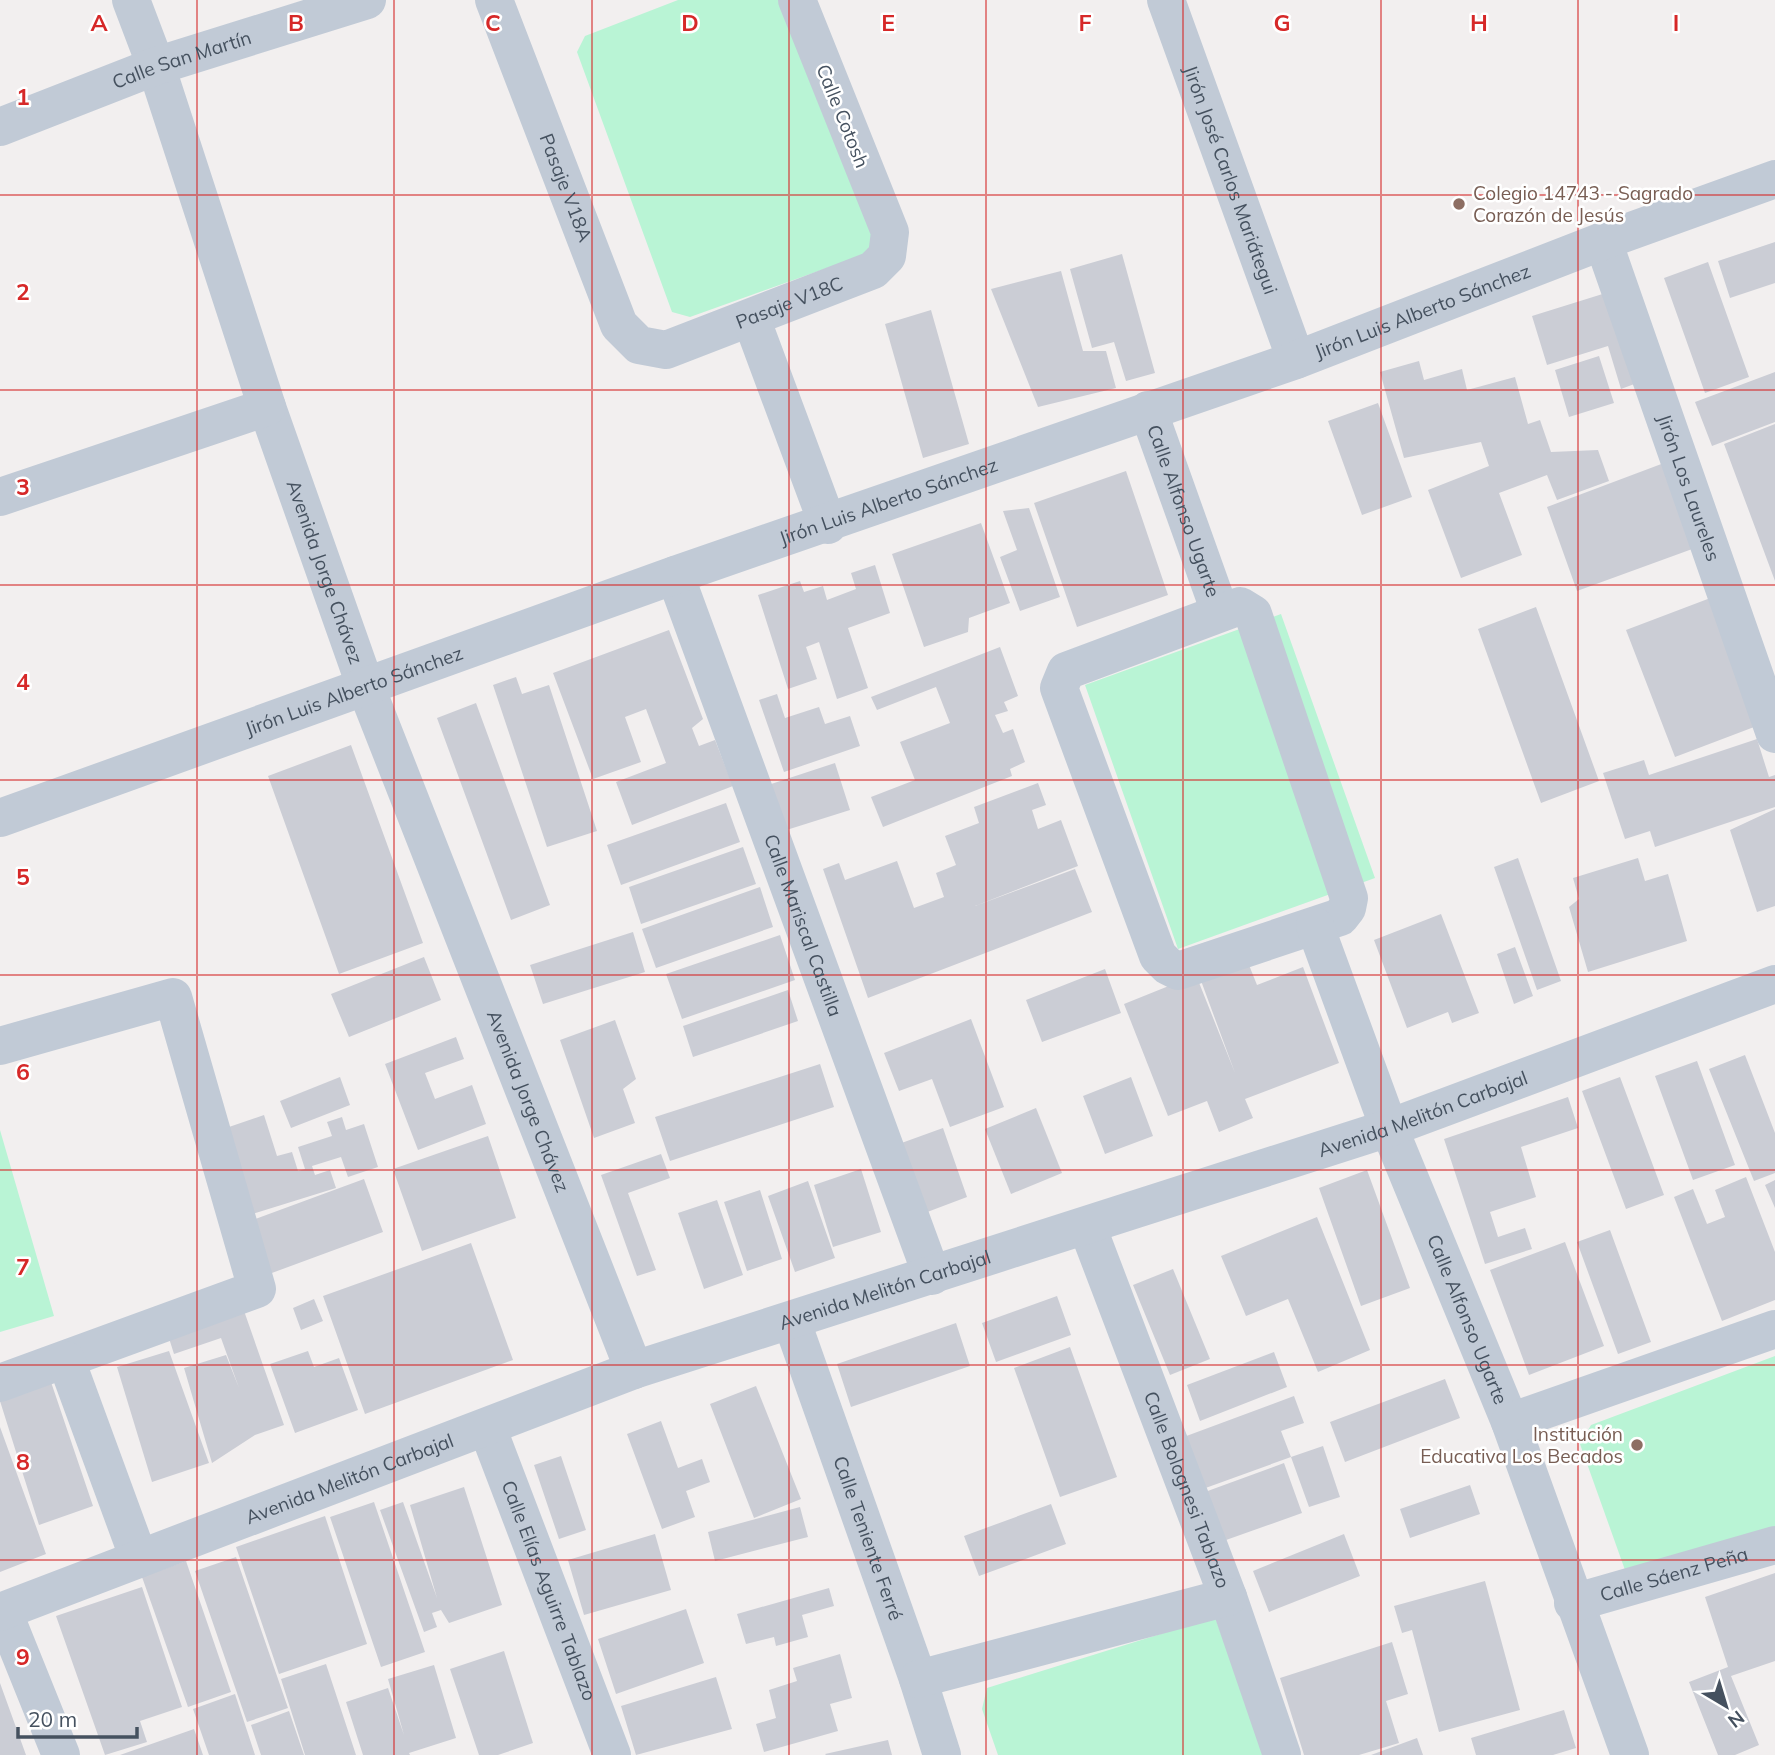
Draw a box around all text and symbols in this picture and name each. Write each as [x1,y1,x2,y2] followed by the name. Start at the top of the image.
[90,8,108,37] text: A
[288,8,304,37] text: B
[485,8,501,37] text: C
[681,8,699,37] text: D
[881,8,895,37] text: E
[1078,8,1092,37] text: F
[1273,8,1291,37] text: G
[1470,8,1488,37] text: H
[1673,8,1679,37] text: I
[109,25,254,94] street label: Calle San Martín
[811,61,875,171] street label: Calle Cotosh
[1179,62,1283,297] street label: Jirón José Carlos Mariátegui
[16,82,30,111] text: 1
[534,130,598,245] street label: Pasaje V18A
[1473,181,1693,227] place label: Colegio 14743 - Sagrado Corazón de Jesús
[1451,196,1467,212] marker: Colegio 14743 - Sagrado Corazón de Jesús
[1311,258,1534,364] street label: Jirón Luis Alberto Sánchez
[732,271,846,334] street label: Pasaje V18C
[16,277,30,306] text: 2
[1652,411,1726,564] street label: Jirón Los Laureles
[1142,421,1226,600] street label: Calle Alfonso Ugarte
[776,452,1001,550] street label: Jirón Luis Alberto Sánchez
[16,472,30,501] text: 3
[282,477,369,667] street label: Avenida Jorge Chávez
[242,640,466,741] street label: Jirón Luis Alberto Sánchez
[16,667,30,696] text: 4
[759,831,848,1020] street label: Calle Mariscal Castilla
[16,862,30,891] text: 5
[482,1007,575,1196] street label: Avenida Jorge Chávez
[16,1057,30,1086] text: 6
[1315,1065,1531,1162] street label: Avenida Melitón Carbajal
[1422,1231,1513,1408] street label: Calle Alfonso Ugarte
[776,1244,994,1335] street label: Avenida Melitón Carbajal
[16,1252,30,1281] text: 7
[1139,1388,1235,1591] street label: Calle Bolognesi Tablazo
[1420,1422,1623,1468] place label: Institución Educativa Los Becados
[242,1428,457,1529] street label: Avenida Melitón Carbajal
[1629,1437,1645,1453] marker: Institución Educativa Los Becados
[16,1447,30,1476] text: 8
[828,1453,908,1623] street label: Calle Teniente Ferré
[496,1477,602,1704] street label: Calle Elías Aguirre Tablazo
[1597,1541,1751,1607] street label: Calle Sáenz Peña
[16,1642,30,1671] text: 9
[1691,1671,1761,1741] north arrow
[18,1696,136,1740] scale bar
[28,1706,77,1732] text: 20 m
[1723,1706,1750,1733] text: N

